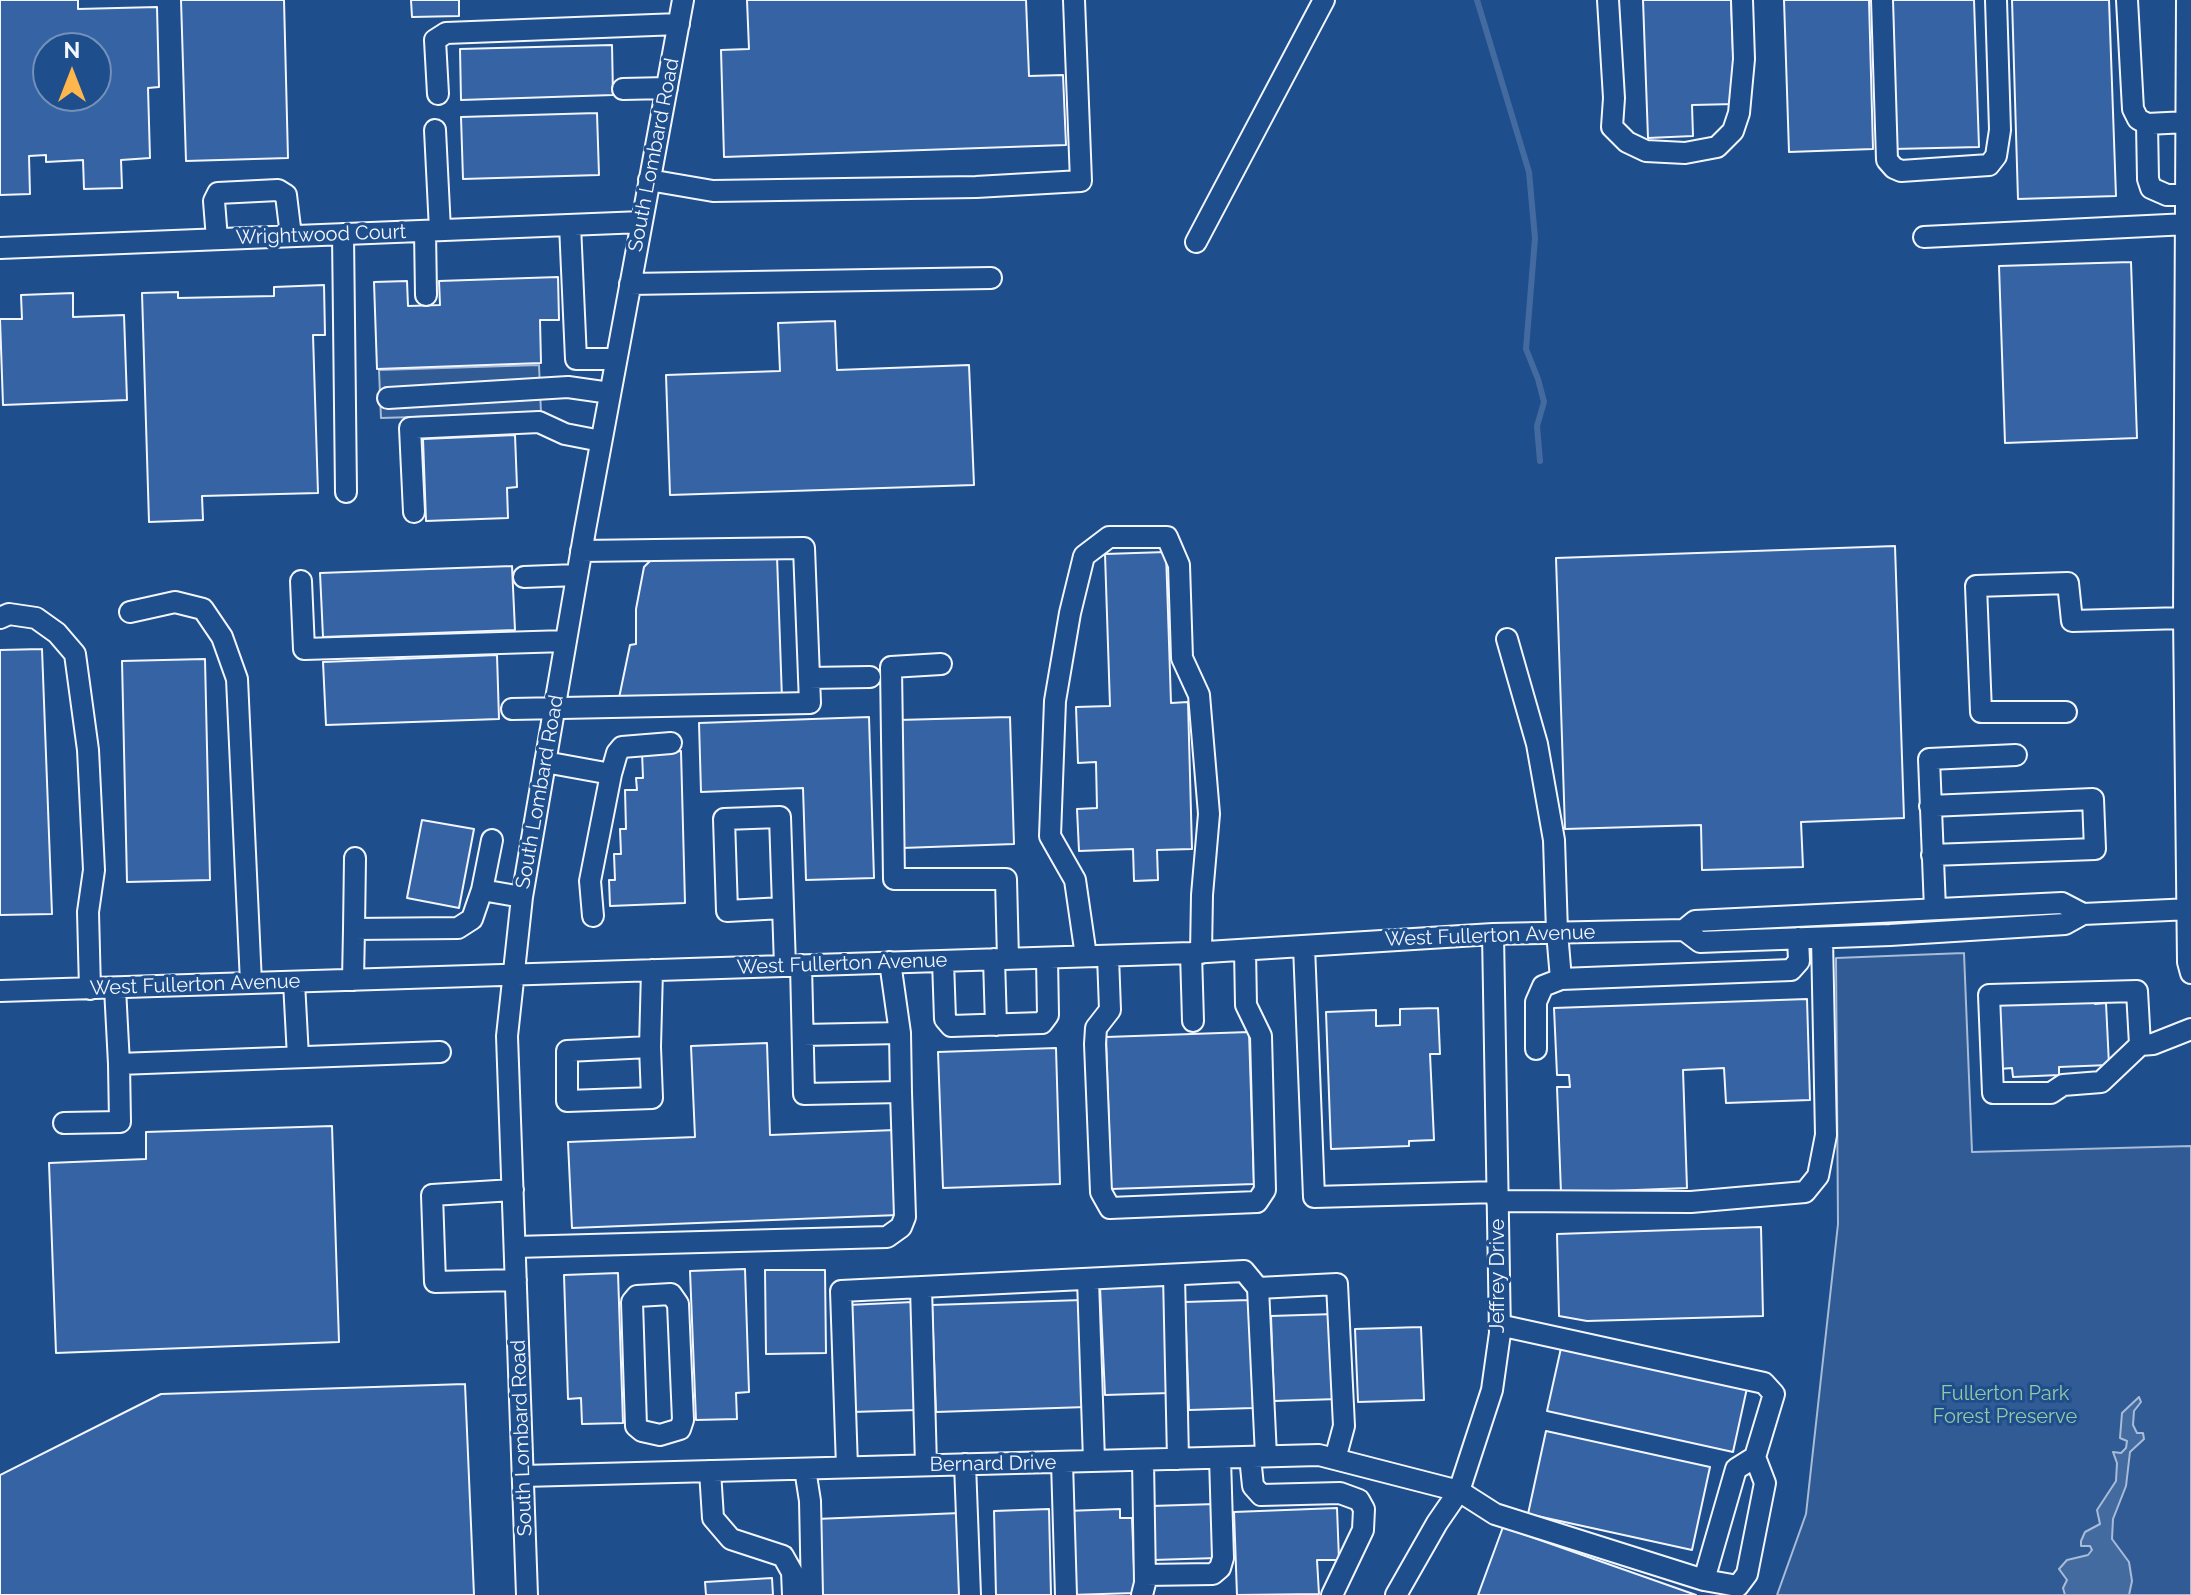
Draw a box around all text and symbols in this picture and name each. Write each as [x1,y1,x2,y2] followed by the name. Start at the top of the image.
[32,32,112,112] north arrow
[64,37,80,63] text: N
[623,56,685,254] street label: South Lombard Road
[235,220,407,250] street label: Wrightwood Court
[511,693,569,891] street label: South Lombard Road
[1384,920,1596,952] street label: West Fullerton Avenue
[736,948,948,980] street label: West Fullerton Avenue
[89,969,301,1001] street label: West Fullerton Avenue
[1486,1219,1510,1333] street label: Jeffrey Drive
[507,1339,537,1537] street label: South Lombard Road
[1933,1382,2077,1429] park label: Fullerton Park Forest Preserve
[929,1451,1057,1477] street label: Bernard Drive

